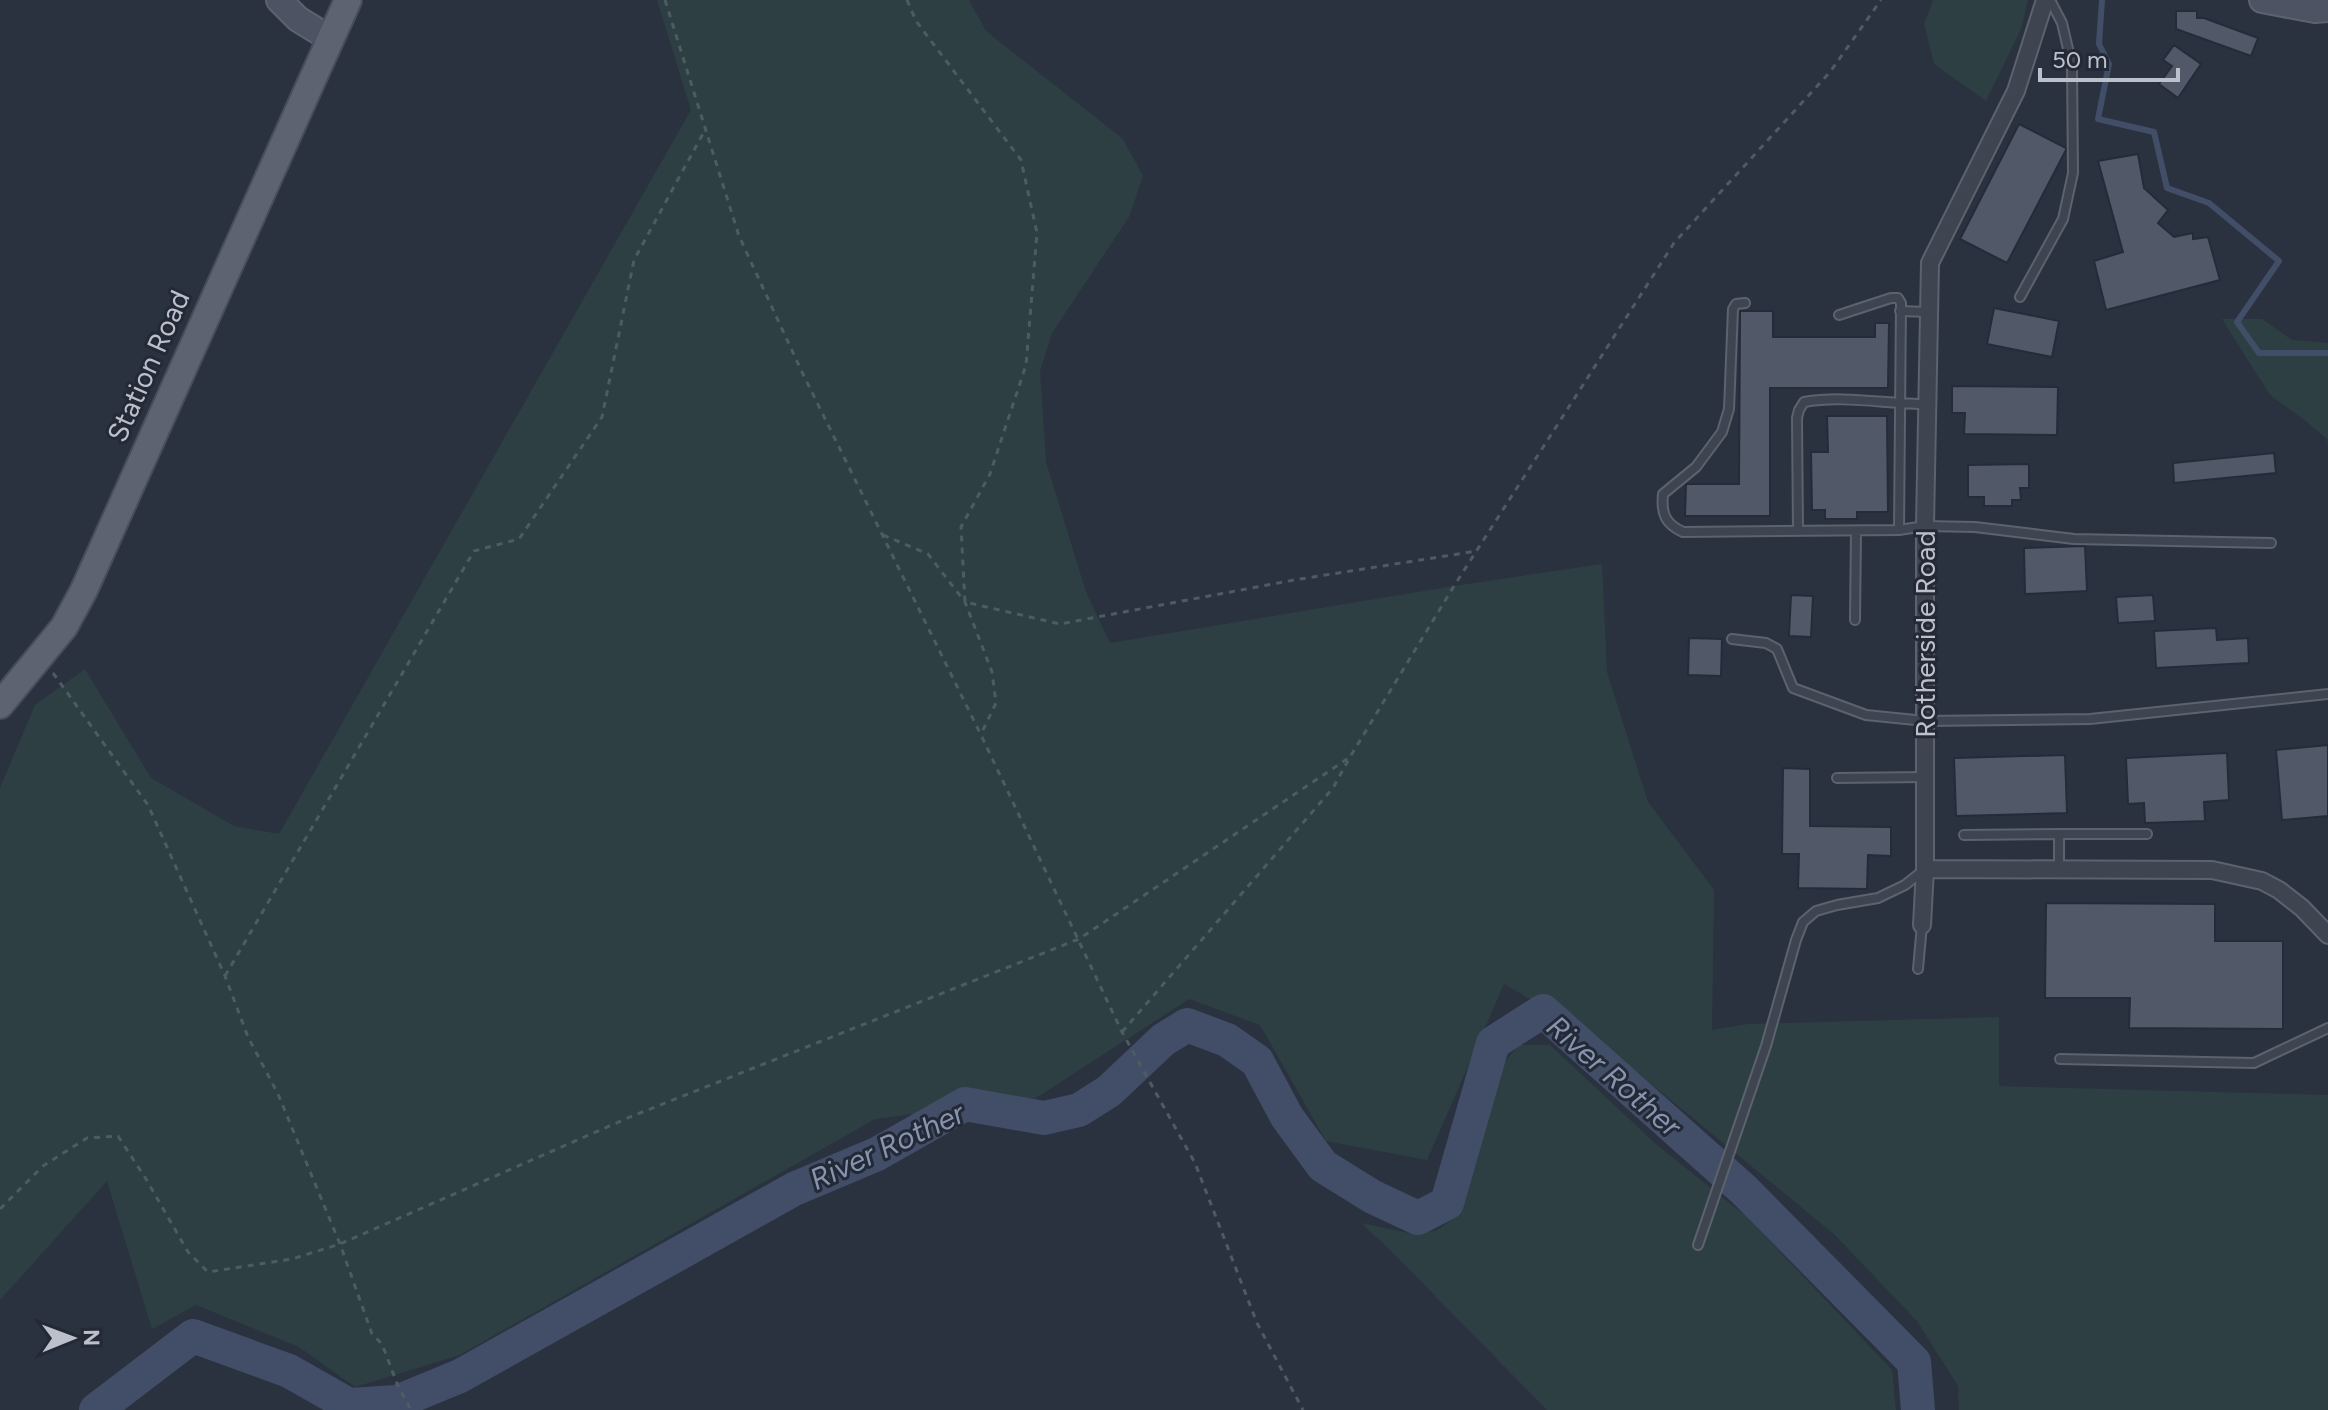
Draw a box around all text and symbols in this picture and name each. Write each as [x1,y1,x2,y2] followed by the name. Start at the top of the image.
[2040,32,2178,82] scale bar
[2052,45,2108,74] text: 50 m
[99,285,197,447] street label: Station Road
[1908,530,1942,738] street label: Rotherside Road
[1539,1008,1690,1146] water label: River Rother
[804,1093,972,1198] water label: River Rother
[32,1298,112,1378] north arrow
[78,1329,105,1346] text: N

